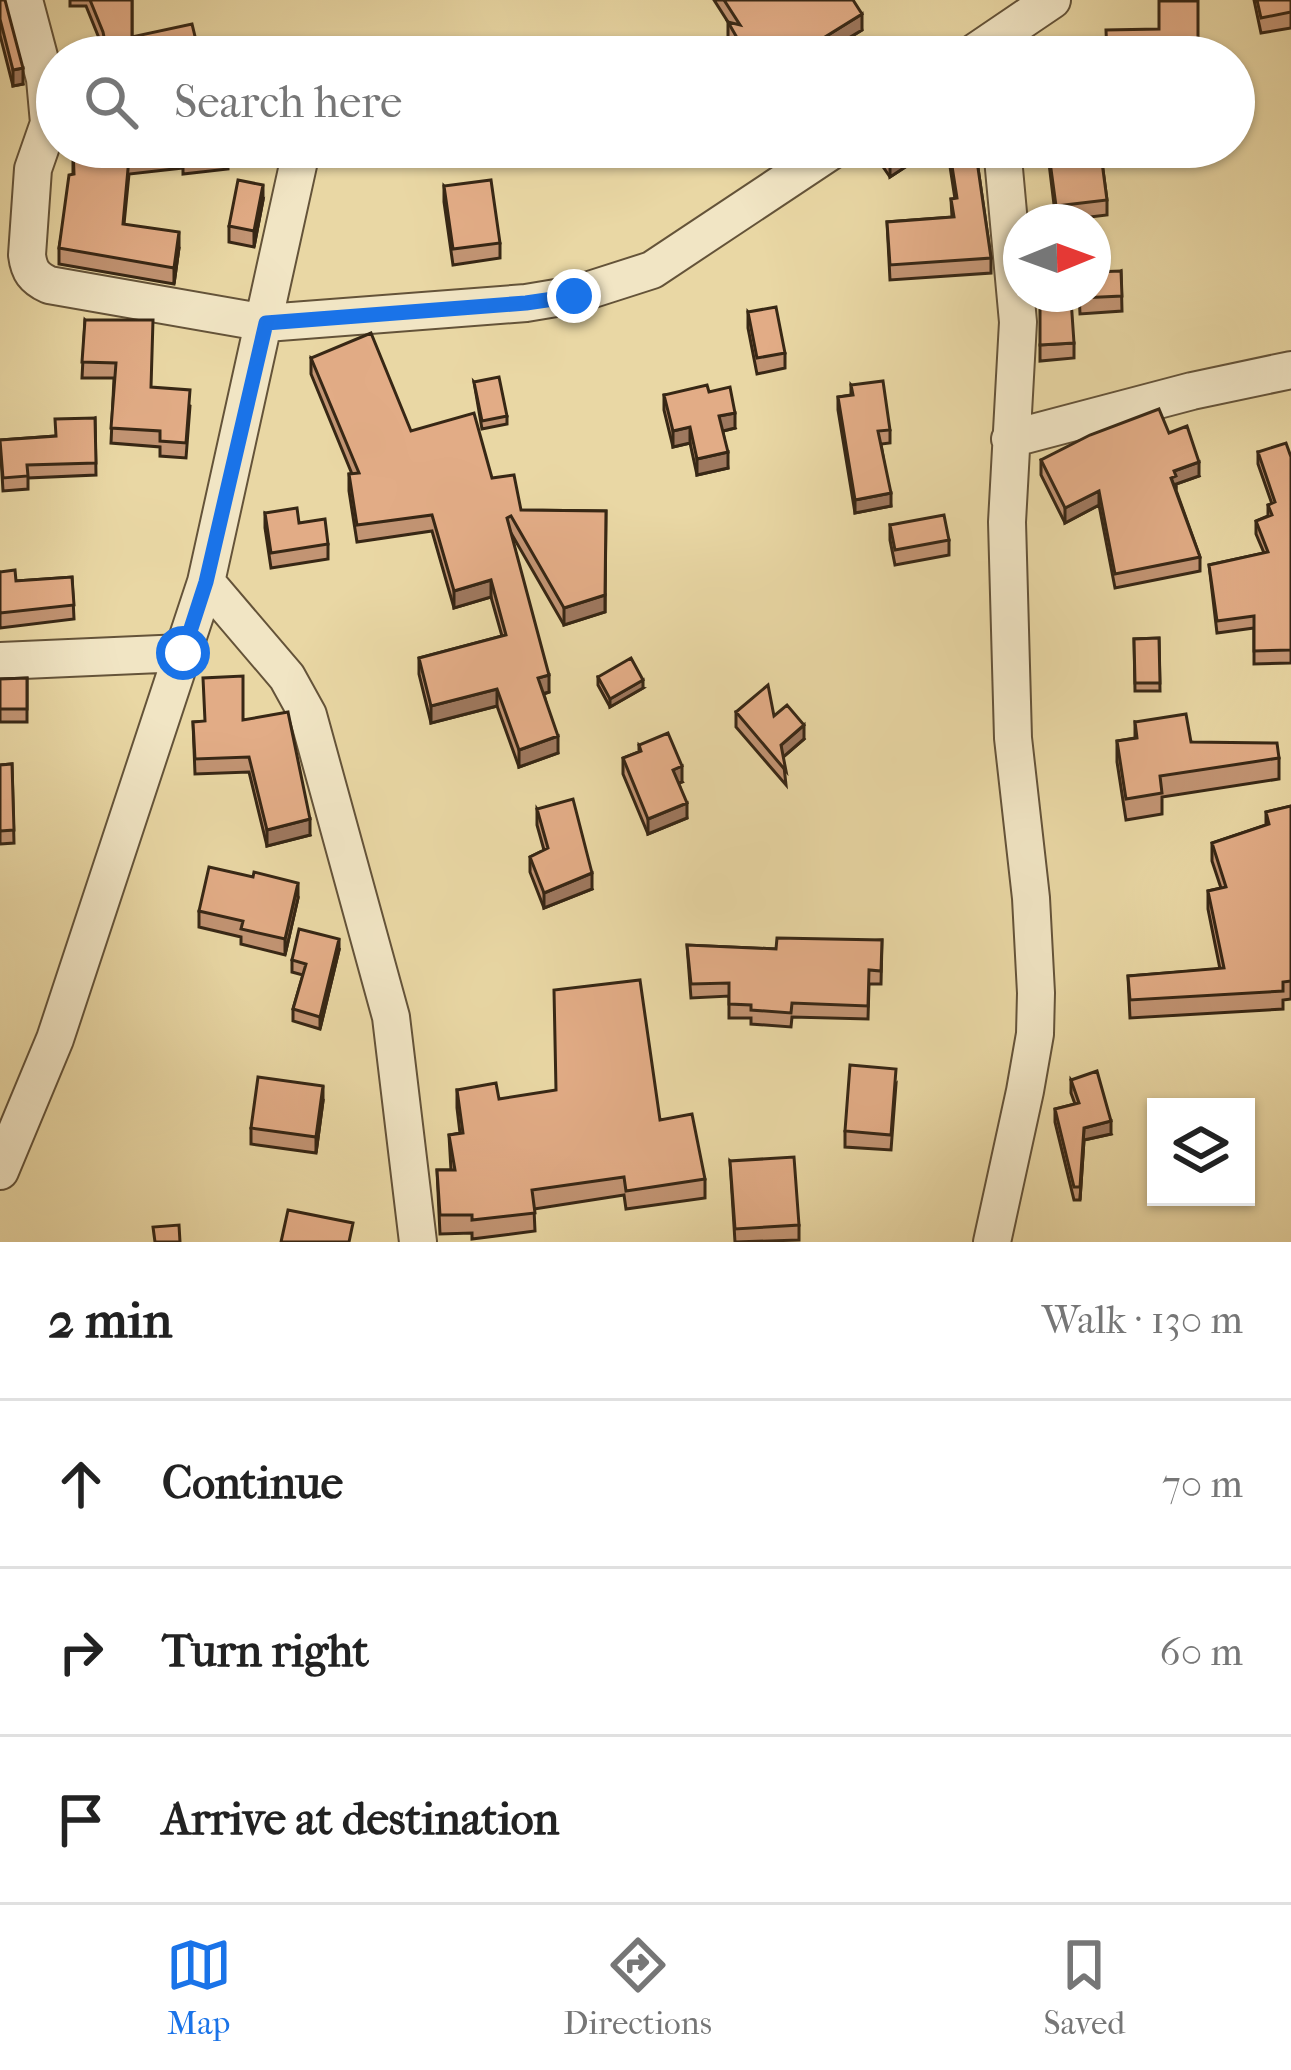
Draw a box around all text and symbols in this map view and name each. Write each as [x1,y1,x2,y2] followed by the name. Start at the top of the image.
[36,36,1255,168] search box
[78,69,144,135] icon: search
[174,76,402,129] text: Search here
[1003,204,1111,312] north arrow
[547,269,601,323] route end
[156,626,210,680] route start
[1147,1098,1255,1206] map controls
[1147,1098,1255,1206] button: layers
[48,1290,172,1350] text: 2 min
[1042,1297,1243,1343] text: Walk · 130 m
[48,1451,114,1517] icon: ahead
[162,1457,343,1510] text: Continue
[1162,1461,1243,1507] text: 70 m
[48,1619,114,1685] icon: right
[162,1625,369,1678] text: Turn right
[1160,1629,1243,1675] text: 60 m
[48,1787,114,1853] icon: arrive
[162,1793,559,1846] text: Arrive at destination
[166,1932,232,2043] tab: Map
[563,1932,712,2043] tab: Directions
[1043,1932,1125,2043] tab: Saved

